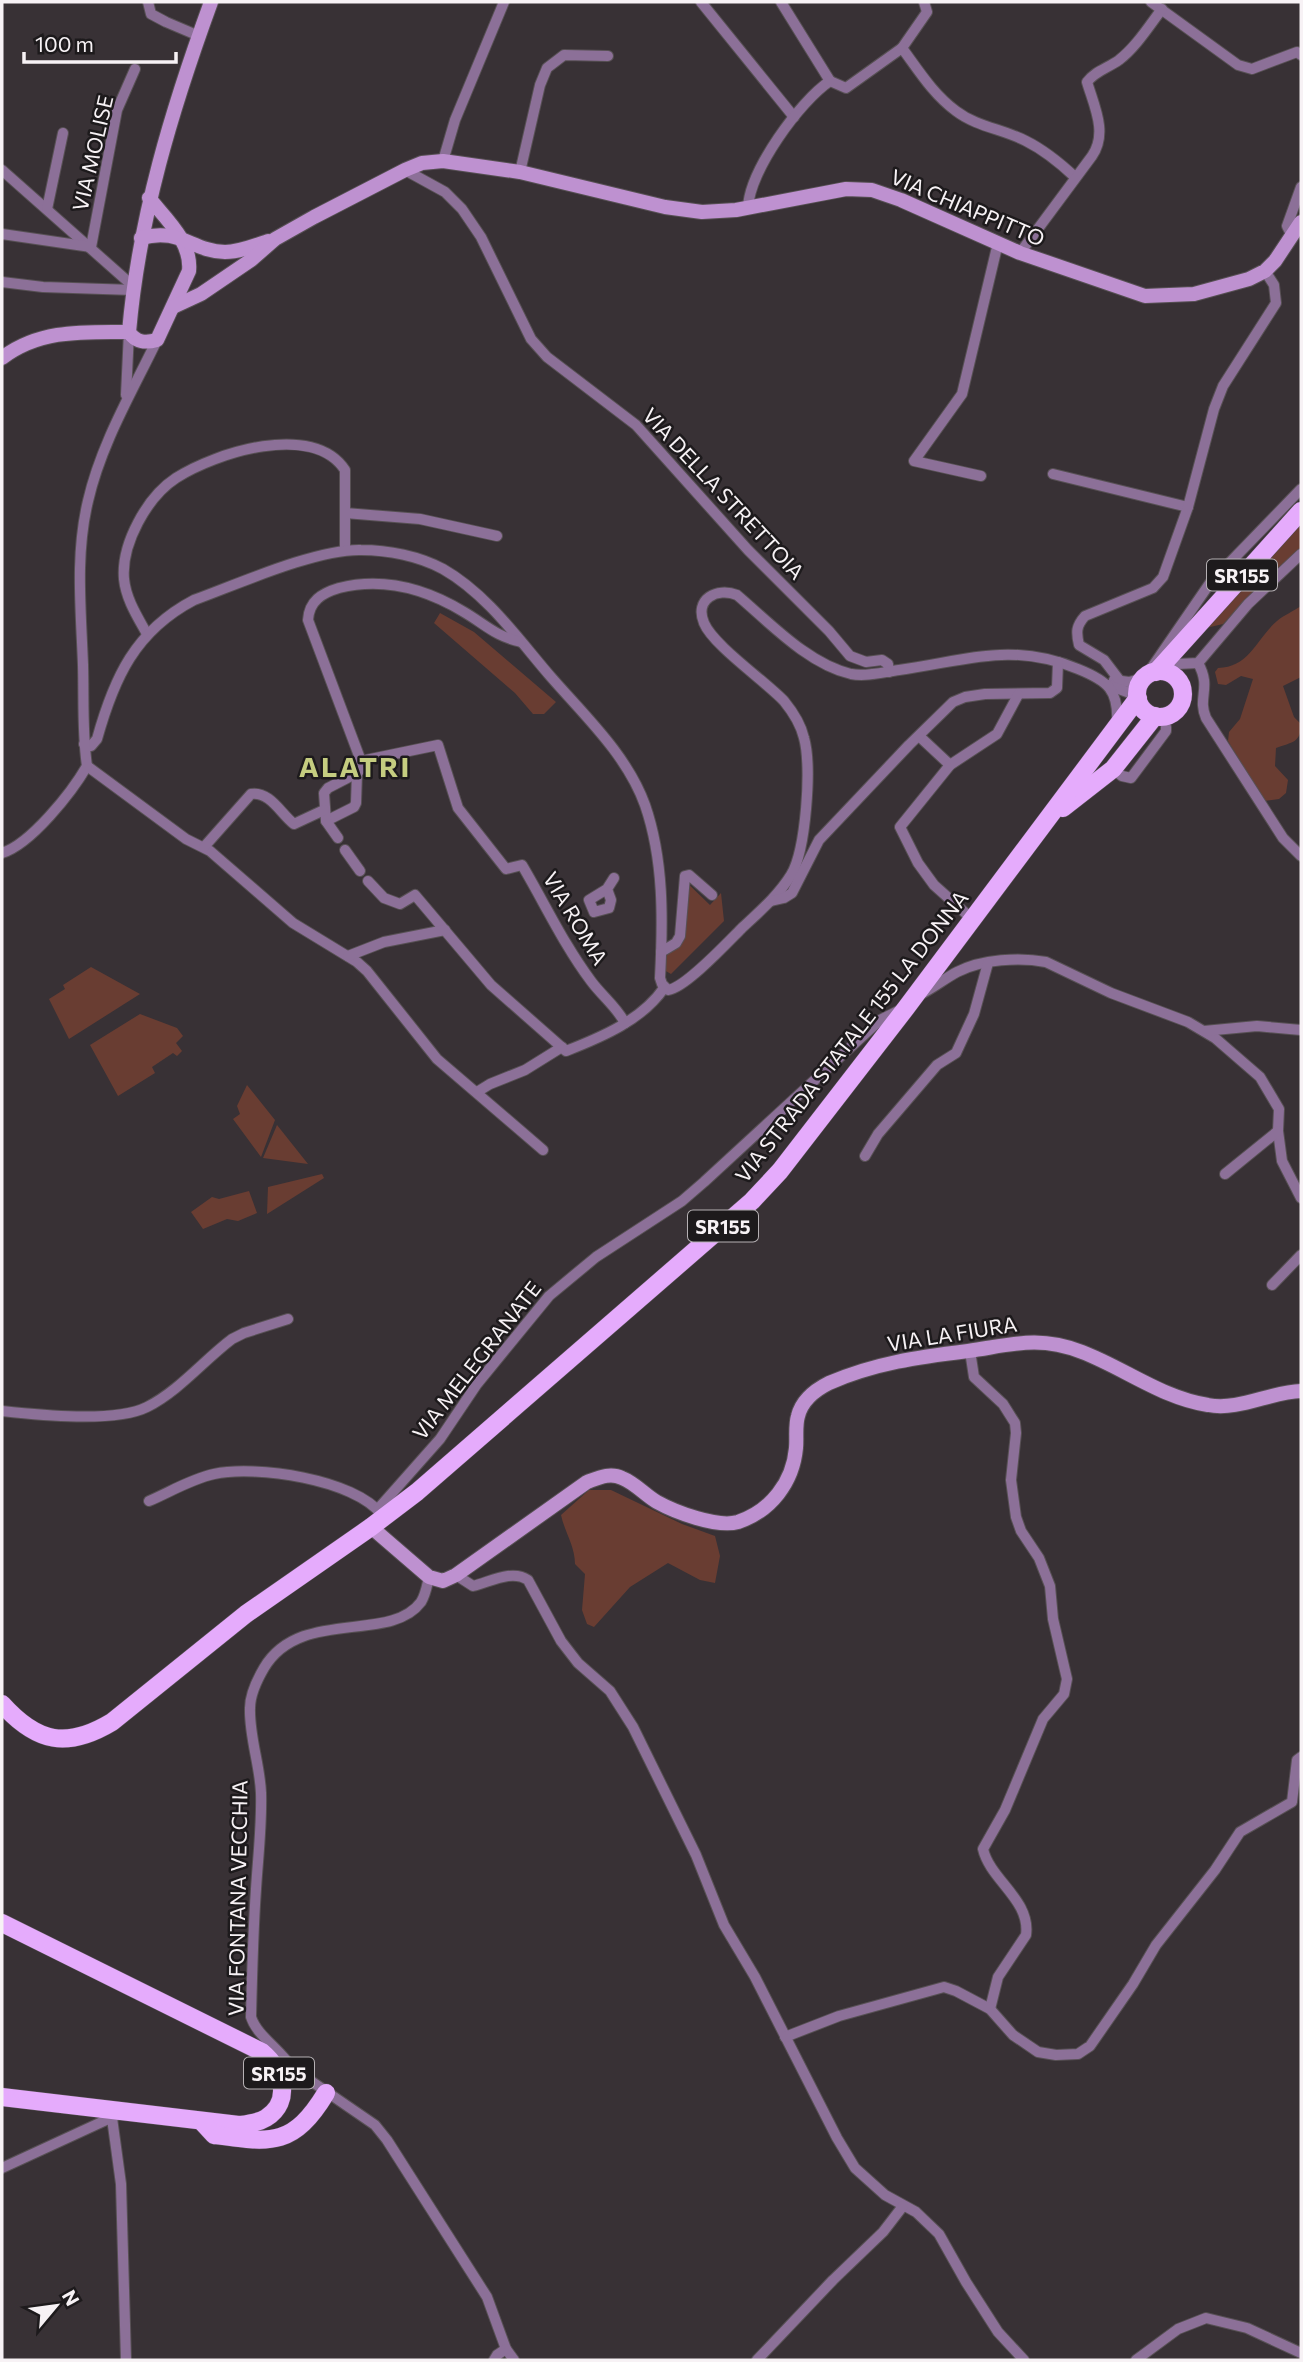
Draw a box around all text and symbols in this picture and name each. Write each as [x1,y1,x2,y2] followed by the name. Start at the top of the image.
[24,21,177,65] scale bar
[35,31,94,56] text: 100 m
[67,93,117,213] street label: VIA MOLISE
[887,163,1049,251] street label: VIA CHIAPPITTO
[638,402,810,584] street label: VIA DELLA STRETTOIA
[1207,560,1277,590] road number: SR155
[299,749,411,783] district label: ALATRI
[539,867,613,969] street label: VIA ROMA
[729,885,973,1187] street label: VIA STRADA STATALE 155 LA DONNA
[688,1210,758,1242] road number: SR155
[406,1276,546,1444] street label: VIA MELEGRANATE
[885,1310,1019,1356] street label: VIA LA FIURA
[222,1780,252,2016] street label: VIA FONTANA VECCHIA
[244,2058,314,2088] road number: SR155
[21,2271,91,2341] north arrow
[58,2286,85,2309] text: N

